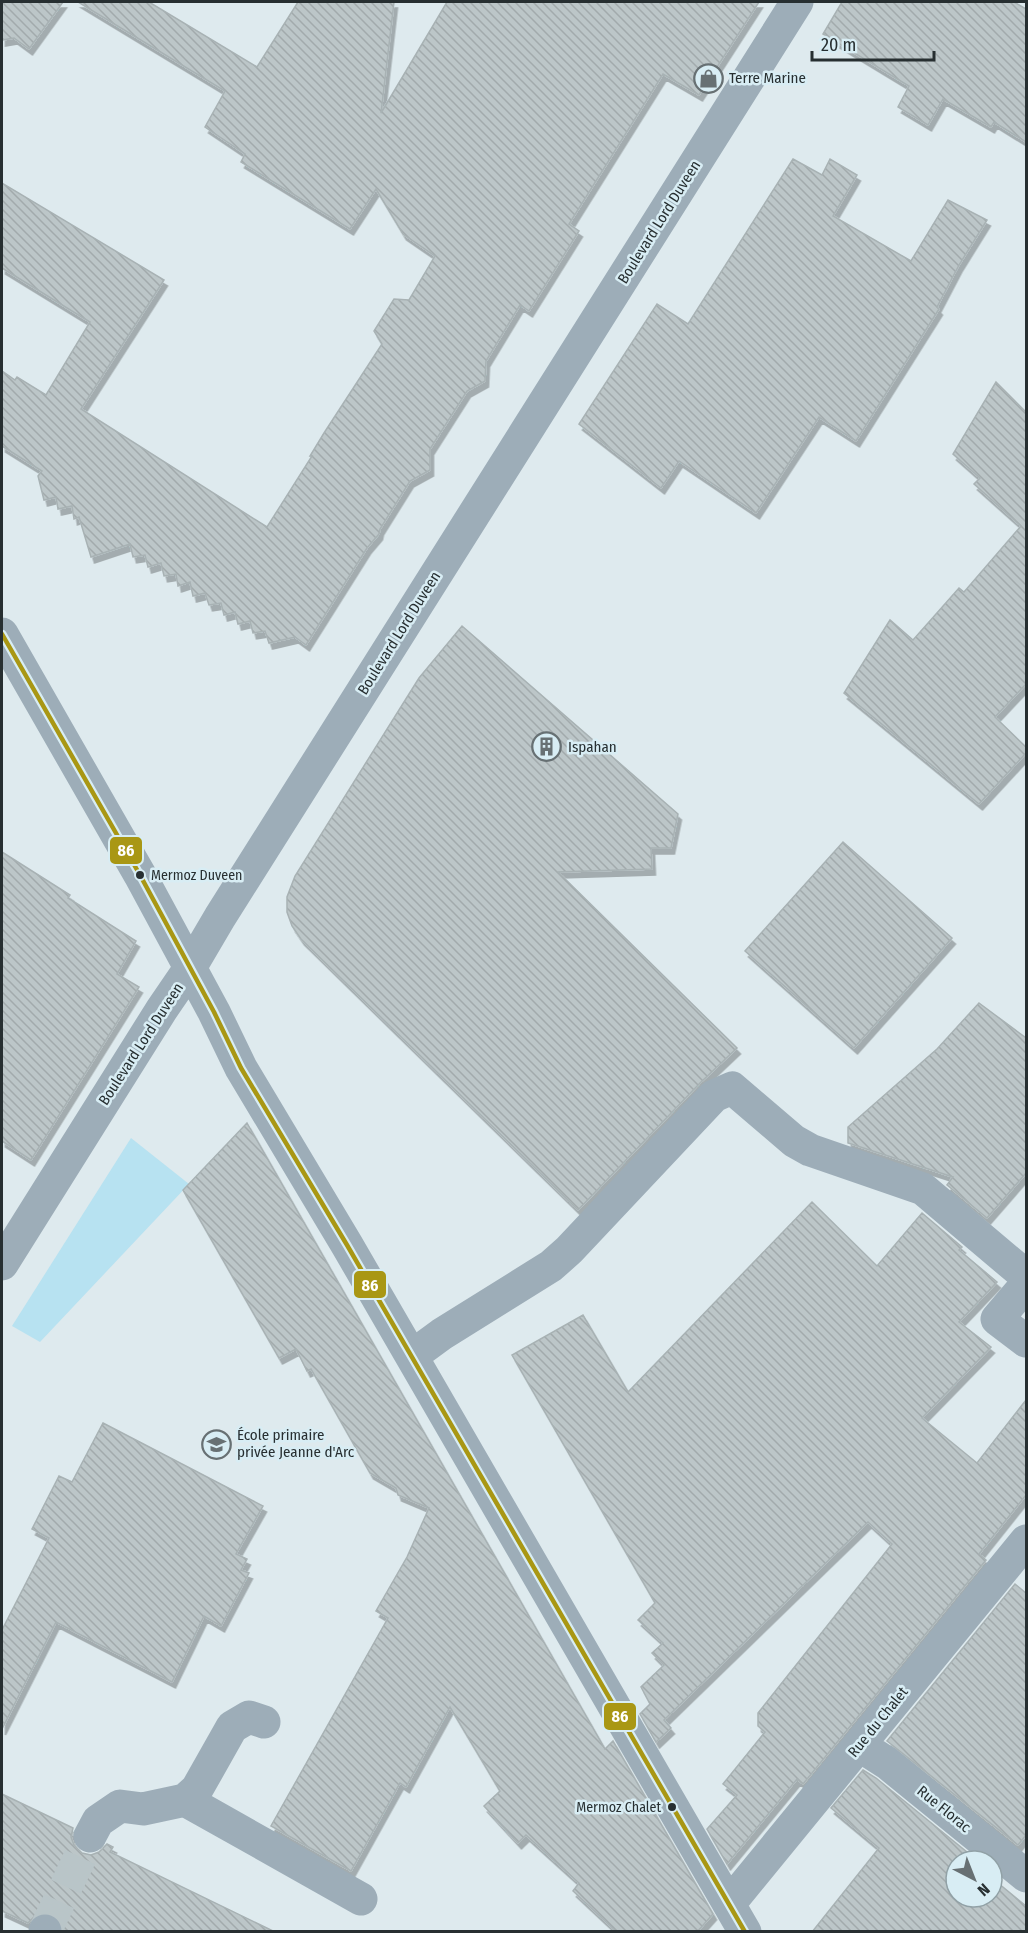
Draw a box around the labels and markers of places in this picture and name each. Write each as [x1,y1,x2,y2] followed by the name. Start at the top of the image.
[692,62,724,94] shop icon: Terre Marine
[729,69,806,87] place label: Terre Marine
[531,731,563,763] building icon: Ispahan
[568,738,617,756] place label: Ispahan
[151,867,242,884] place label: Mermoz Duveen
[134,869,146,881] marker: Mermoz Duveen
[237,1426,355,1461] place label: École primaire privée Jeanne d'Arc
[200,1428,232,1460] school or university icon: École primaire privée Jeanne d'Arc
[576,1799,661,1816] place label: Mermoz Chalet
[666,1801,678,1813] marker: Mermoz Chalet

